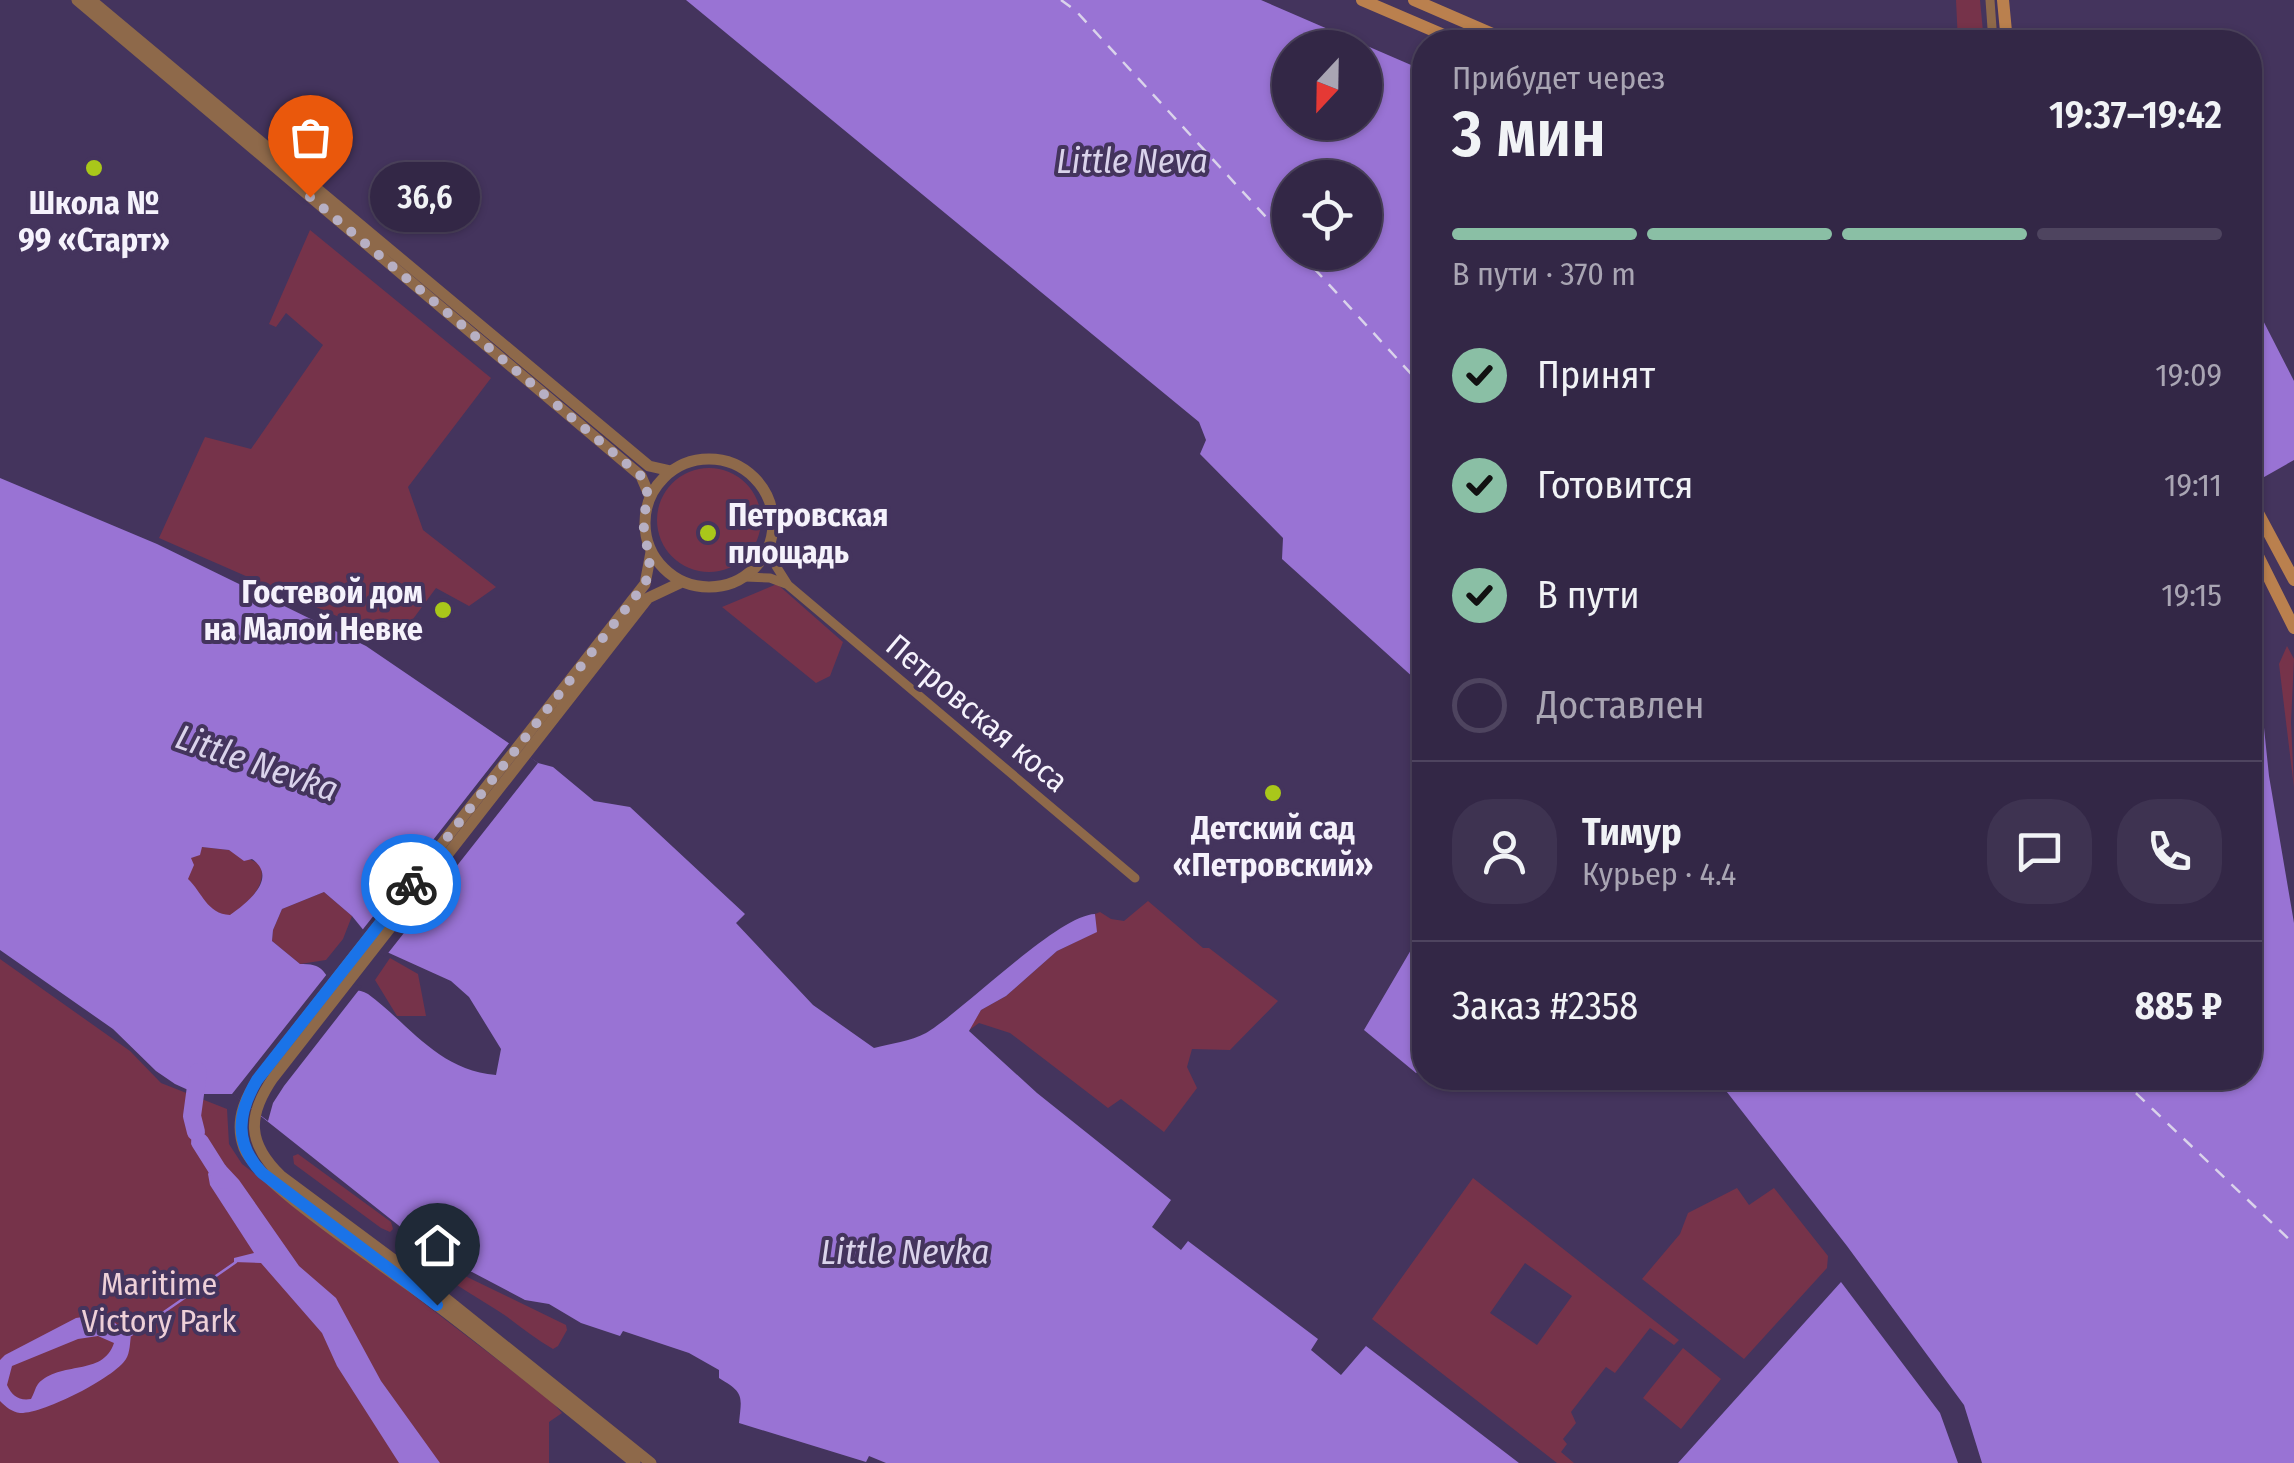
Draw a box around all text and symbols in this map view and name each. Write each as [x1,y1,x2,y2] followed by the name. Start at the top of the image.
[1272,30,1382,140] north arrow
[1272,30,1382,270] map controls
[1452,59,1665,97] text: Прибудет через
[2049,92,2222,138] text: 19:37–19:42
[268,95,353,198] pin
[1452,95,1606,173] text: 3 мин
[283,110,338,165] icon: bag
[1056,140,1208,182] water label: Little Neva
[83,157,105,179] marker: Школа № 99 «Старт»
[1272,160,1382,270] button: locate
[370,162,480,232] callout: 36,6
[398,178,452,216] text: 36,6
[18,184,170,259] place label: Школа № 99 «Старт»
[1452,255,1636,293] text: В пути · 370 m
[1452,348,1507,403] icon: check
[1537,352,1655,398] text: Принят
[2155,356,2222,394] text: 19:09
[1452,458,1507,513] icon: check
[1537,462,1693,508] text: Готовится
[2164,466,2222,504] text: 19:11
[728,496,888,571] place label: Петровская площадь
[697,522,719,544] marker: Петровская площадь
[1452,568,1507,623] icon: check
[1537,572,1640,618] text: В пути
[204,573,423,648] place label: Гостевой дом на Малой Невке
[2161,576,2222,614] text: 19:15
[432,599,454,621] marker: Гостевой дом на Малой Невке
[879,626,1075,800] street label: Петровская коса
[1537,682,1704,728] text: Доставлен
[170,716,344,810] water label: Little Nevka
[1262,782,1284,804] marker: Детский сад «Петровский»
[1452,799,1557,904] button: person
[1987,799,2092,904] button: chat
[2117,799,2222,904] button: phone
[1173,809,1373,884] place label: Детский сад «Петровский»
[1582,809,1682,855] text: Тимур
[361,834,461,934] courier
[1582,855,1736,893] text: Курьер · 4.4
[384,857,439,912] icon: bike
[1452,983,1638,1029] text: Заказ #2358
[2135,983,2222,1029] text: 885 ₽
[395,1203,480,1306] pin
[410,1218,465,1273] icon: home
[820,1231,990,1273] water label: Little Nevka
[82,1265,236,1340] park label: Maritime Victory Park

